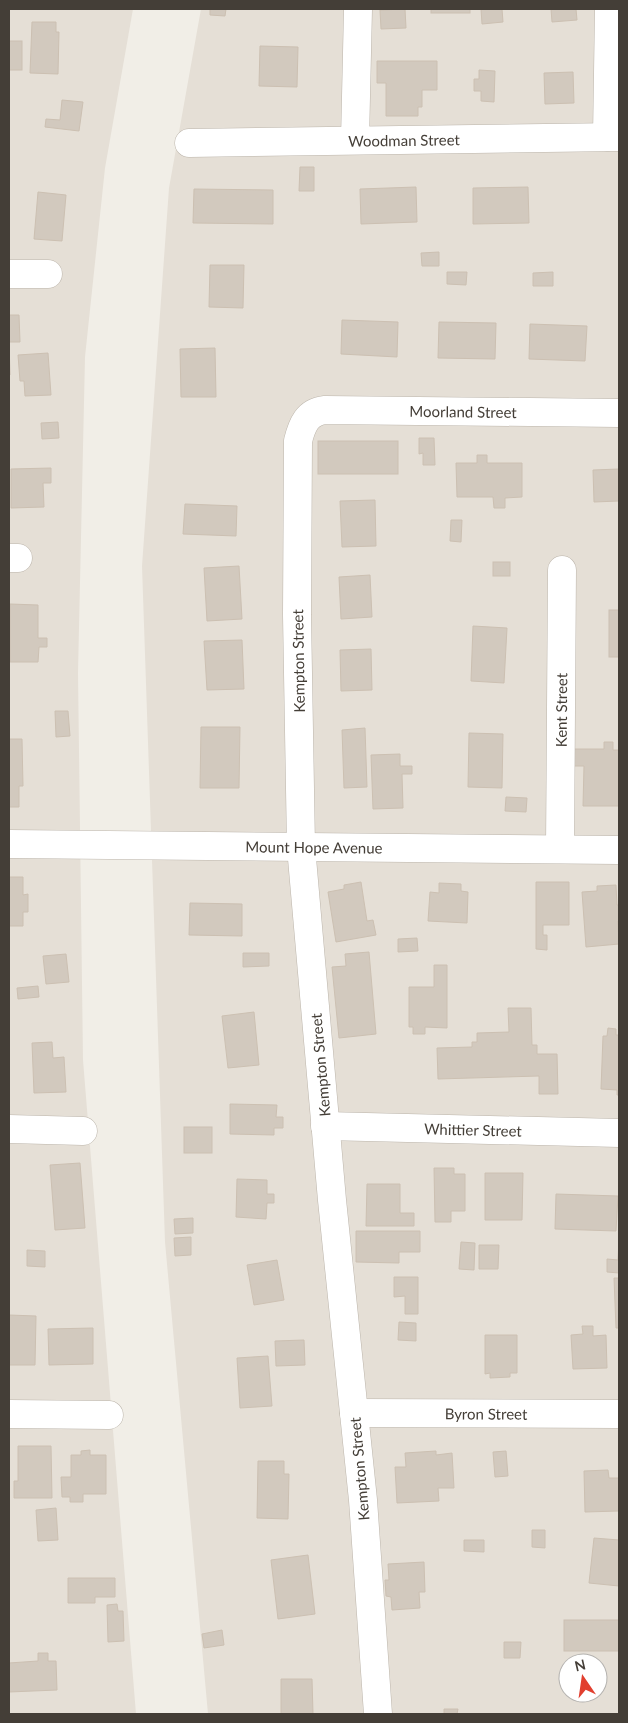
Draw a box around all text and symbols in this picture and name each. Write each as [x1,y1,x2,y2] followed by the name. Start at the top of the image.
[348,130,461,150] street label: Woodman Street
[409,402,517,421] street label: Moorland Street
[288,608,308,713] street label: Kempton Street
[552,672,570,747] street label: Kent Street
[245,837,383,857] street label: Mount Hope Avenue
[306,1012,333,1117] street label: Kempton Street
[424,1119,523,1140] street label: Whittier Street
[445,1404,528,1423] street label: Byron Street
[345,1416,372,1521] street label: Kempton Street
[558,1653,608,1703] north arrow
[573,1655,587,1674] text: N

